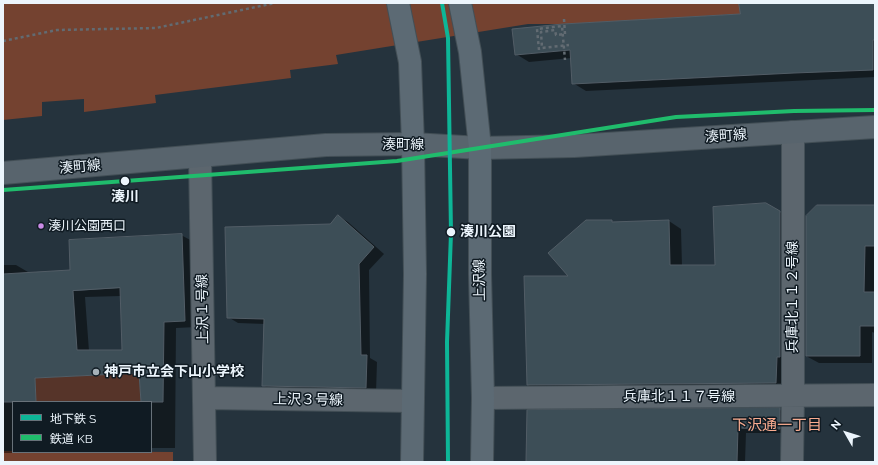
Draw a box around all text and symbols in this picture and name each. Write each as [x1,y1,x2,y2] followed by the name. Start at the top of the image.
[704,126,748,146] street label: 湊町線
[382,137,424,153] street label: 湊町線
[58,157,102,177] street label: 湊町線
[119,175,131,187] marker: 湊川
[111,189,139,205] place label: 湊川
[48,218,126,234] place label: 湊川公園西口
[36,221,46,231] marker: 湊川公園西口
[460,224,516,240] place label: 湊川公園
[445,226,457,238] marker: 湊川公園
[785,241,801,353] street label: 兵庫北１１２号線
[471,259,489,301] street label: 上沢線
[194,274,212,344] street label: 上沢１号線
[104,364,244,380] place label: 神戸市立会下山小学校
[91,367,101,377] marker: 神戸市立会下山小学校
[623,389,735,405] street label: 兵庫北１１７号線
[273,391,343,409] street label: 上沢３号線
[12,401,152,453] legend
[50,412,96,426] text: 地下鉄 S
[826,413,866,453] north arrow
[732,416,822,434] district label: 下沢通一丁目
[829,418,844,432] text: N
[50,432,93,446] text: 鉄道 KB

